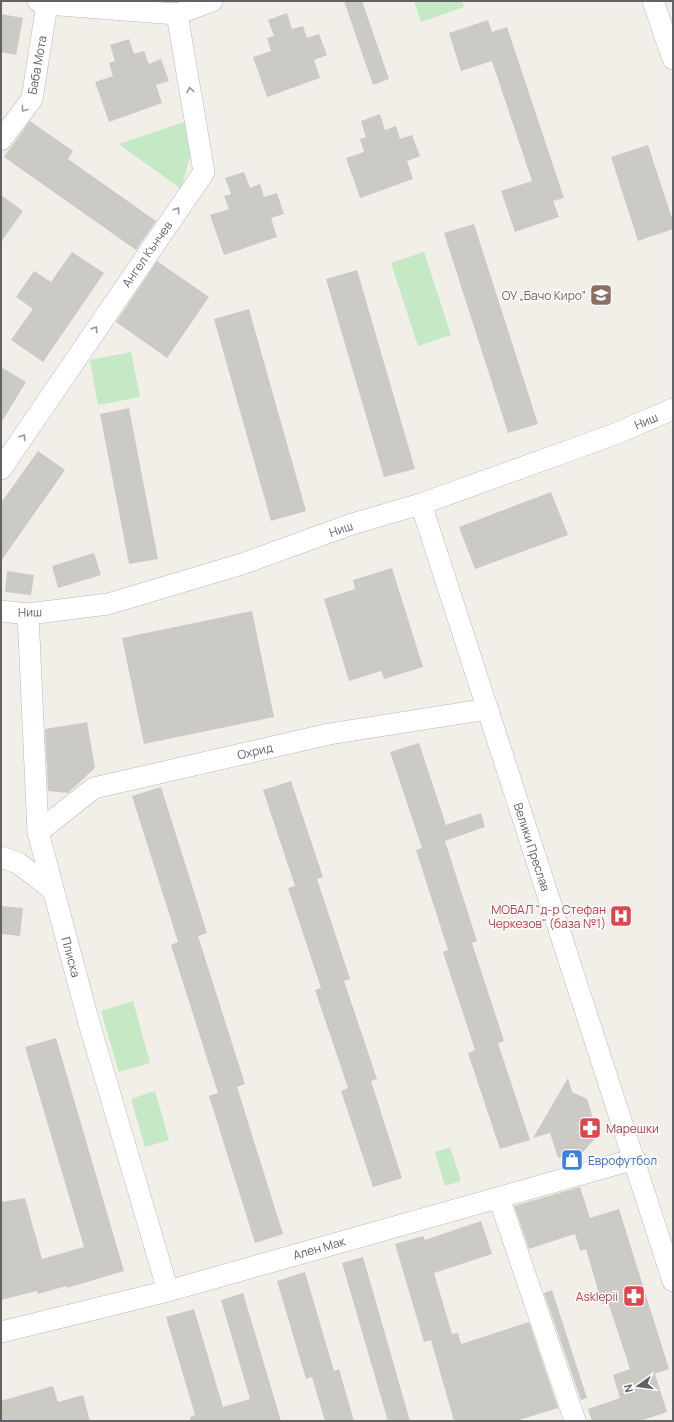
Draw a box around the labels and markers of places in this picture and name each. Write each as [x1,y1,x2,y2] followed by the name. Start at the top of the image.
[588,282,614,308] school or university icon: ОУ „Бачо Киро”
[502,287,586,304] place label: ОУ „Бачо Киро”
[488,901,606,932] place label: МОБАЛ "д-р Стефан Черкезов" (база №1)
[608,903,634,929] hospital icon: МОБАЛ "д-р Стефан Черкезов" (база №1)
[577,1115,603,1141] pharmacy icon: Марешки
[606,1120,659,1137] place label: Марешки
[559,1147,585,1173] shop icon: Еврофутбол
[588,1152,657,1169] place label: Еврофутбол
[621,1283,647,1309] pharmacy icon: Asklepii
[576,1288,618,1305] place label: Asklepii

